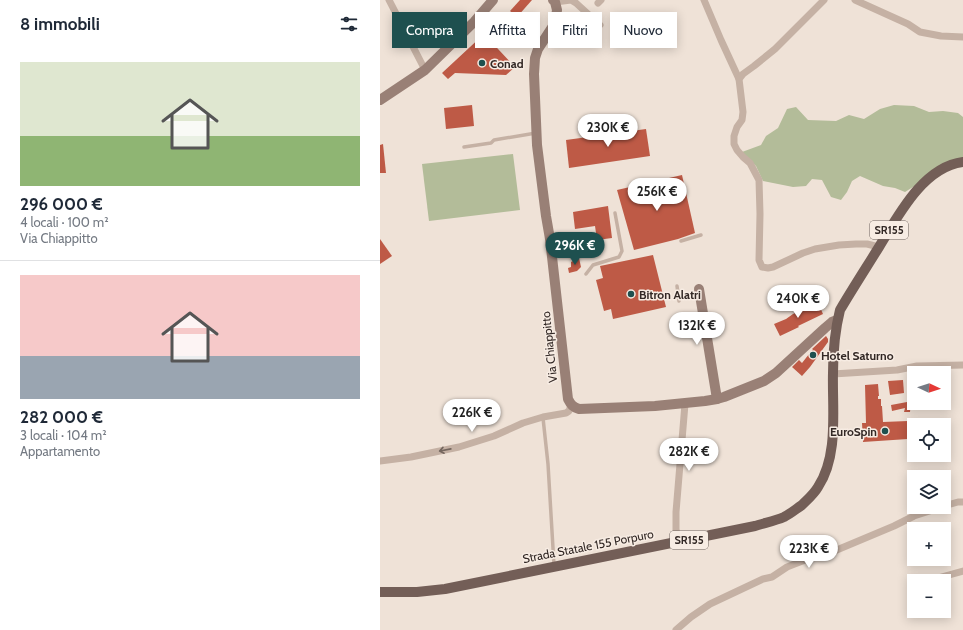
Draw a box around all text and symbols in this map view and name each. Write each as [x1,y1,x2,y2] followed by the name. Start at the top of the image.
[392,12,467,48] chip: Compra
[475,12,540,48] chip: Affitta
[548,12,602,48] chip: Filtri
[610,12,677,48] chip: Nuovo
[338,13,360,35] icon: filters
[20,14,100,34] text: 8 immobili
[490,56,524,71] place label: Conad
[477,58,487,68] marker: Conad
[154,88,226,160] icon: home
[575,114,641,148] pin: 230K €
[587,119,629,135] text: 230K €
[624,178,690,212] pin: 256K €
[637,183,677,199] text: 256K €
[20,194,103,214] text: 296 000 €
[20,214,109,230] text: 4 locali · 100 m²
[870,221,908,239] road number: SR155
[20,230,98,246] text: Via Chiappitto
[542,232,608,266] pin: 296K €
[555,237,595,253] text: 296K €
[765,285,831,319] pin: 240K €
[639,287,701,302] place label: Bitron Alatri
[626,289,636,299] marker: Bitron Alatri
[776,290,820,306] text: 240K €
[154,301,226,373] icon: home
[538,310,560,383] street label: Via Chiappitto
[664,312,730,346] pin: 132K €
[678,317,716,333] text: 132K €
[821,348,894,363] place label: Hotel Saturno
[808,350,818,360] marker: Hotel Saturno
[907,366,951,410] north arrow
[907,366,951,618] map controls
[439,399,505,433] pin: 226K €
[452,404,492,420] text: 226K €
[20,407,103,427] text: 282 000 €
[907,418,951,462] button: locate
[830,424,877,439] place label: EuroSpin
[880,426,890,436] marker: EuroSpin
[20,427,107,443] text: 3 locali · 104 m²
[656,438,722,472] pin: 282K €
[20,443,100,459] text: Appartamento
[668,443,710,459] text: 282K €
[439,446,452,454] one-way arrow
[907,470,951,514] button: layers
[907,522,951,566] button: +
[521,526,655,566] street label: Strada Statale 155 Porpuro
[670,531,708,549] road number: SR155
[776,535,842,569] pin: 223K €
[789,540,829,556] text: 223K €
[907,574,951,618] button: −

